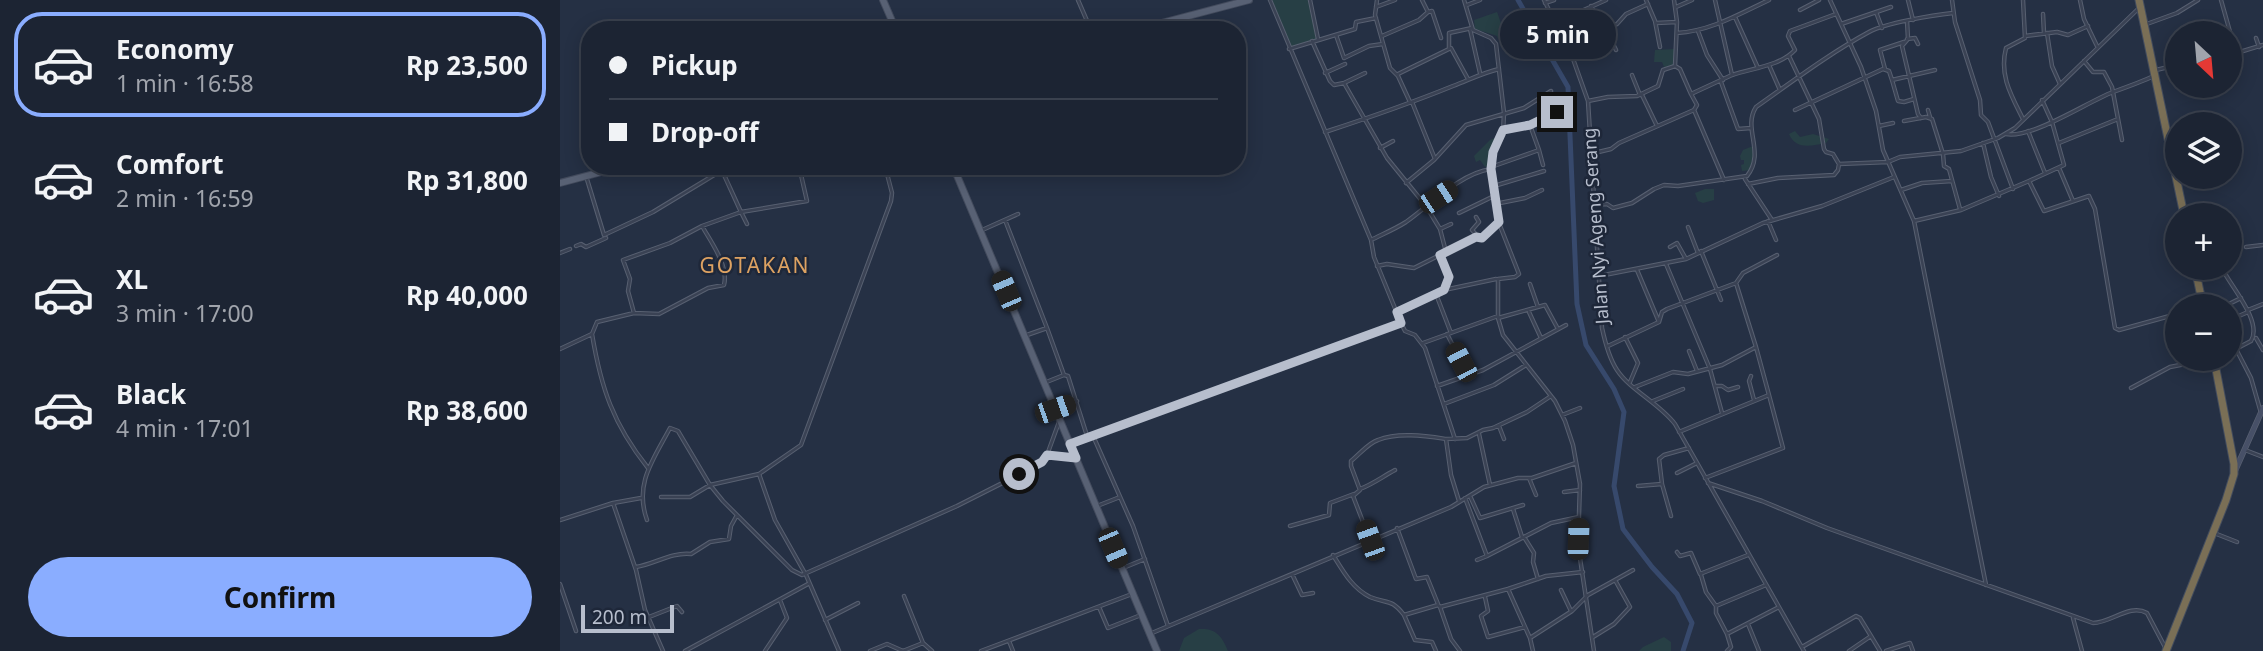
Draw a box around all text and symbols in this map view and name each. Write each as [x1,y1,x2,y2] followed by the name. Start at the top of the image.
[1499,10,1615,60] callout: 5 min
[1526,18,1590,50] text: 5 min
[2165,21,2242,98] north arrow
[2165,21,2242,371] map controls
[116,31,234,67] text: Economy
[32,33,95,96] icon: car
[406,47,528,83] text: Rp 23,500
[651,47,738,83] text: Pickup
[116,67,254,99] text: 1 min · 16:58
[1541,96,1573,128] route end
[2165,112,2242,189] button: layers
[651,114,758,150] text: Drop-off
[1576,127,1614,327] street label: Jalan Nyi Ageng Serang
[116,146,224,182] text: Comfort
[32,148,95,211] icon: car
[406,162,528,198] text: Rp 31,800
[1415,177,1462,217] car
[116,182,254,214] text: 2 min · 16:59
[2165,203,2242,280] button: +
[699,251,811,279] district label: GOTAKAN
[116,261,148,297] text: XL
[32,263,95,326] icon: car
[989,268,1024,314] car
[406,277,528,313] text: Rp 40,000
[2165,294,2242,371] button: −
[116,297,254,329] text: 3 min · 17:00
[1442,339,1481,385] car
[116,376,186,412] text: Black
[32,378,95,441] icon: car
[406,392,528,428] text: Rp 38,600
[1032,392,1079,426] car
[116,412,254,444] text: 4 min · 17:01
[1003,458,1035,490] route start
[1353,517,1388,563] car
[1567,518,1590,560] car
[1096,525,1131,571] car
[28,557,532,637] button: Confirm
[581,602,674,634] scale bar
[592,604,647,630] text: 200 m

